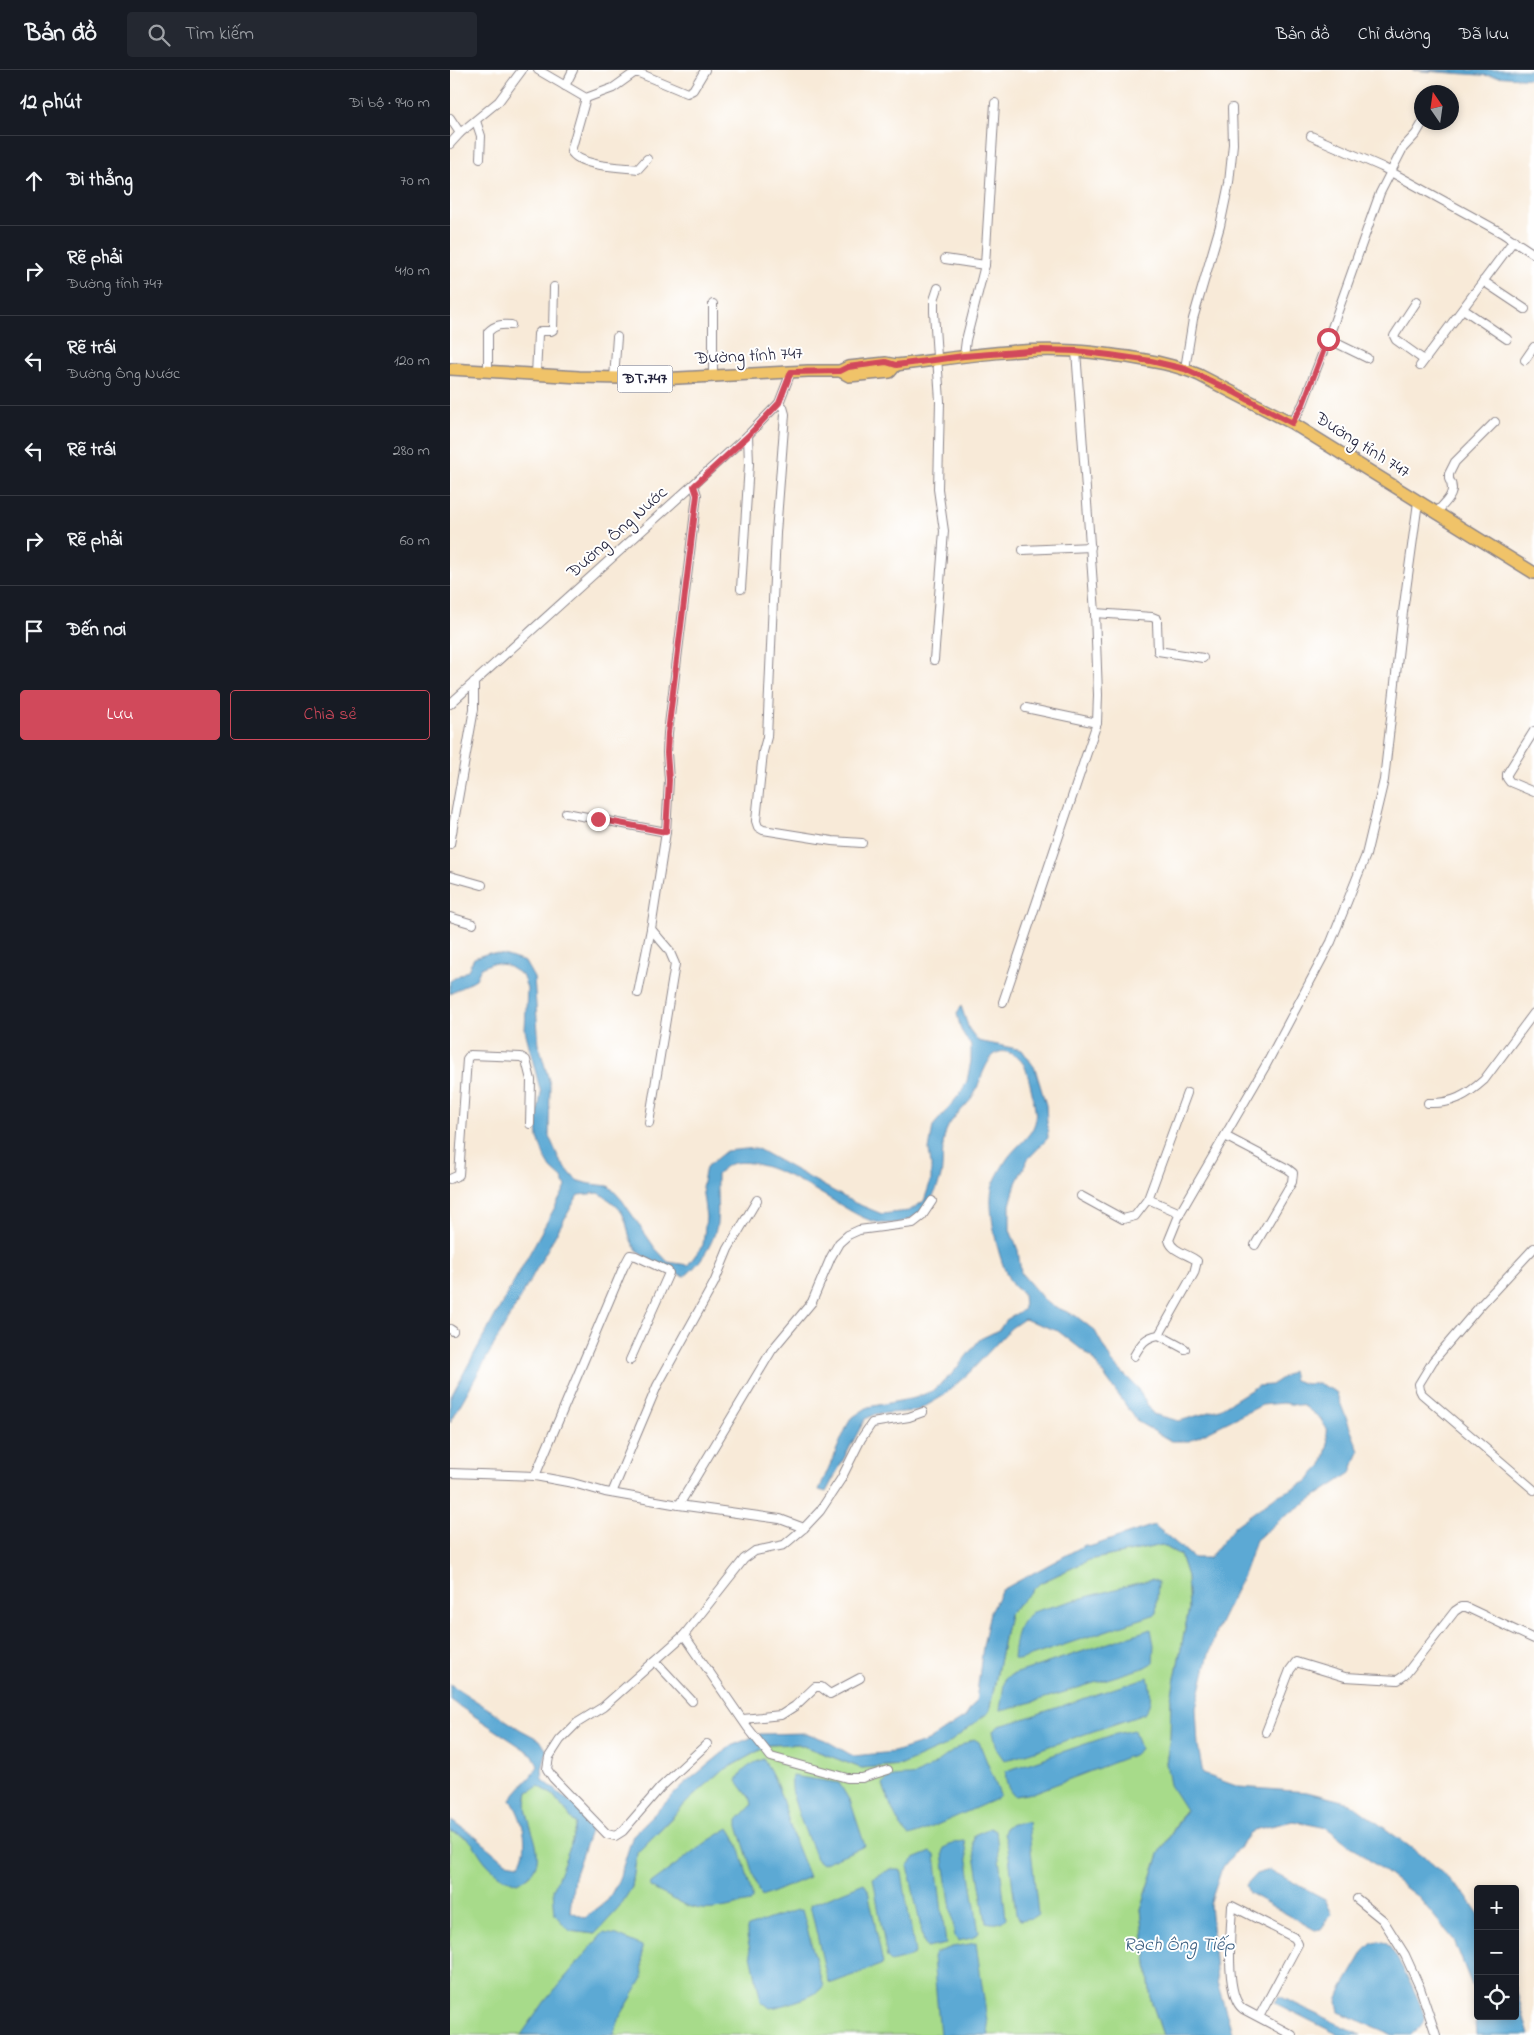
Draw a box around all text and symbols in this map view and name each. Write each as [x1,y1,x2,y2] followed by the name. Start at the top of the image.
[127,12,477,57] search box
[25,17,97,52] text: Bản đồ
[145,21,173,49] icon: search
[185,21,254,48] text: Tìm kiếm
[1276,22,1330,48] text: Bản đồ
[1358,22,1431,48] text: Chỉ đường
[1459,22,1509,48] text: Đã lưu
[1414,85,1459,130] north arrow
[20,88,82,118] text: 12 phút
[349,91,430,115] text: Đi bộ · 940 m
[20,167,48,195] icon: ahead
[67,167,133,194] text: Đi thẳng
[400,169,430,193] text: 70 m
[67,245,123,272] text: Rẽ phải
[20,257,48,285] icon: right
[395,259,430,283] text: 410 m
[67,272,163,296] text: Đường tỉnh 747
[1317,328,1340,351] route start
[67,335,116,362] text: Rẽ trái
[694,341,804,374] street label: Đường tỉnh 747
[20,347,48,375] icon: left
[394,349,430,373] text: 120 m
[67,362,180,386] text: Đường Ống Nước
[618,366,672,392] road number: ĐT.747
[1308,406,1415,487] street label: Đường tỉnh 747
[20,437,48,465] icon: left
[67,437,116,464] text: Rẽ trái
[393,439,430,463] text: 280 m
[561,481,675,587] street label: Đường Ống Nước
[20,527,48,555] icon: right
[67,527,123,554] text: Rẽ phải
[400,529,430,553] text: 60 m
[20,617,48,645] icon: arrive
[67,617,126,644] text: Đến nơi
[20,690,220,740] button: Lưu
[230,690,430,740] button: Chia sẻ
[587,808,610,831] route end
[1474,1885,1519,2020] map controls
[1474,1885,1519,1930] button: +
[1474,1930,1519,1975] button: −
[1123,1932,1235,1960] water label: Rạch Ông Tiếp
[1474,1975,1519,2020] button: locate

